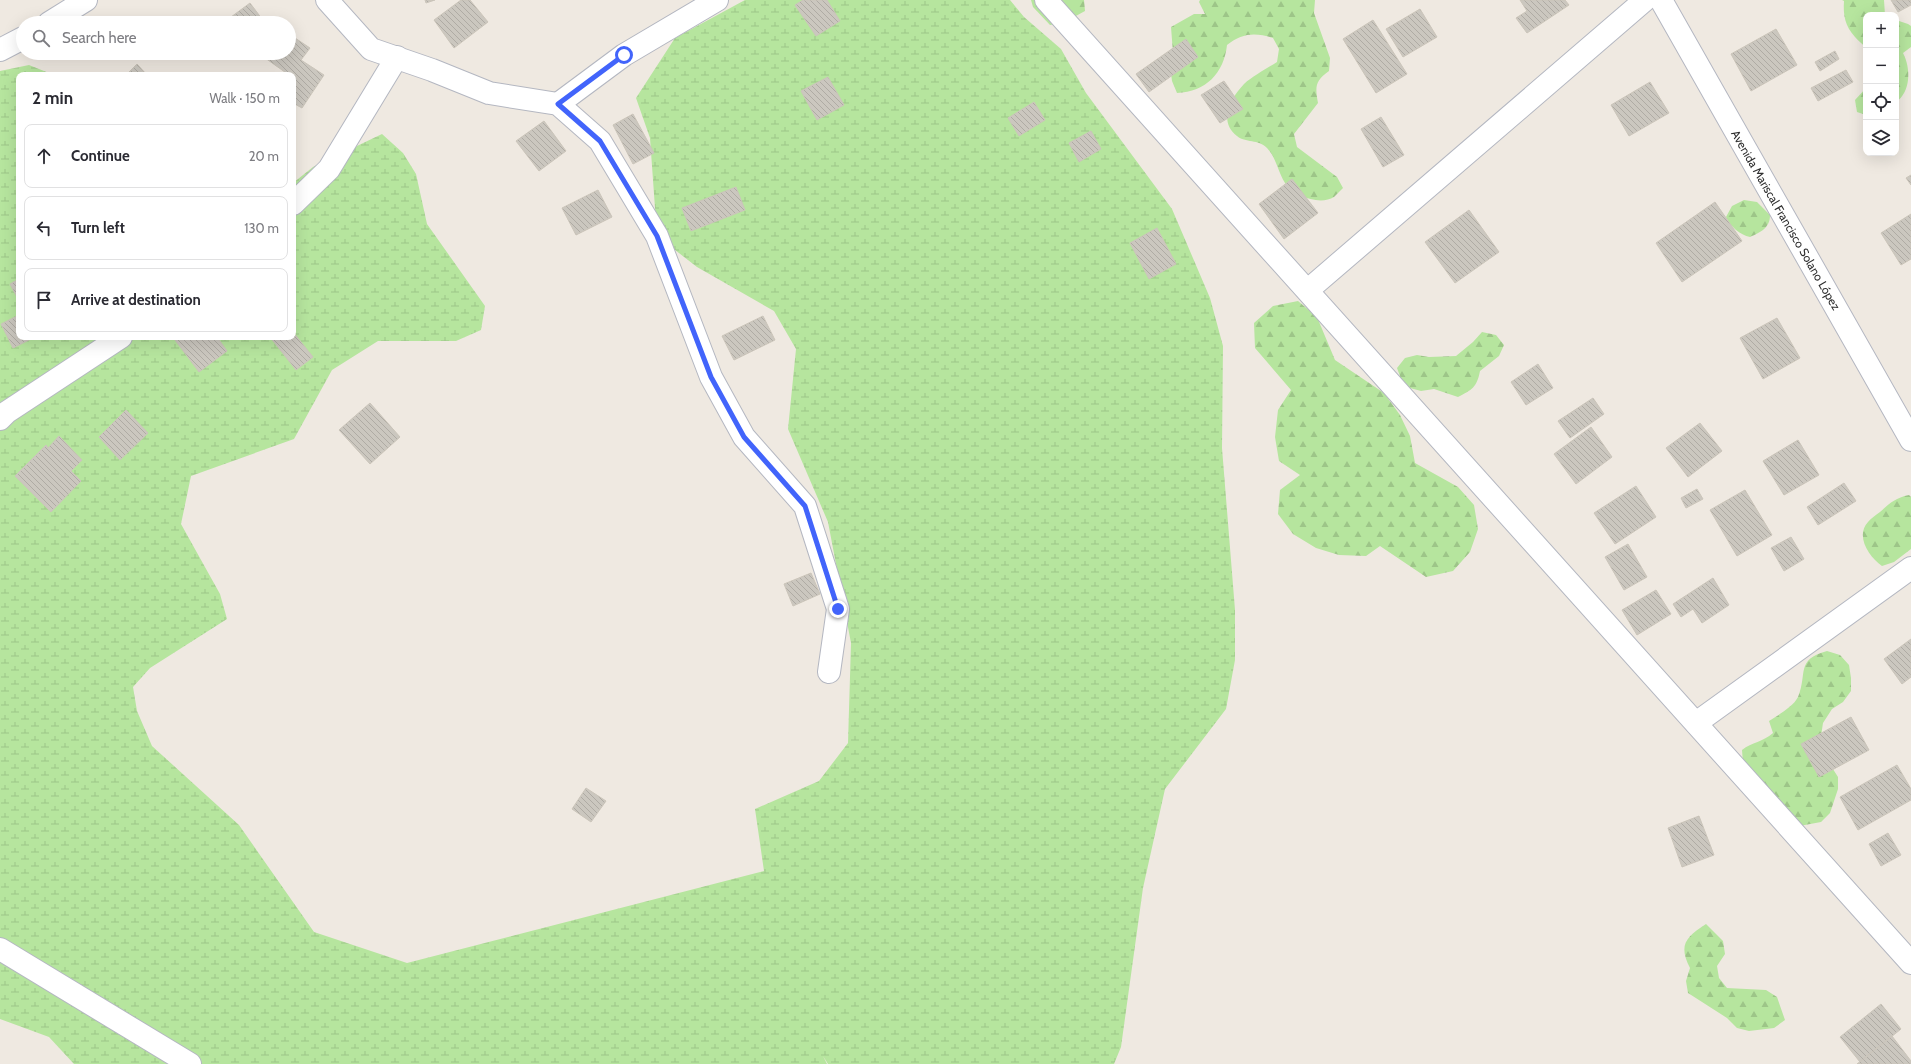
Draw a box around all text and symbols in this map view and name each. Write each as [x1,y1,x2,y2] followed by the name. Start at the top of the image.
[1863,12,1899,156] map controls
[1863,12,1899,48] button: +
[16,16,296,60] search box
[30,27,52,49] icon: search
[62,29,137,47] text: Search here
[615,46,633,64] route start
[1863,48,1899,84] button: −
[1863,84,1899,120] button: locate
[32,88,73,108] text: 2 min
[209,90,280,106] text: Walk · 150 m
[1863,120,1899,156] button: layers
[1728,127,1844,313] street label: Avenida Mariscal Francisco Solano López
[33,145,55,167] icon: ahead
[71,147,130,165] text: Continue
[249,148,279,164] text: 20 m
[33,217,55,239] icon: left
[71,219,125,237] text: Turn left
[244,220,279,236] text: 130 m
[33,289,55,311] icon: arrive
[71,291,201,309] text: Arrive at destination
[829,600,847,618] route end

